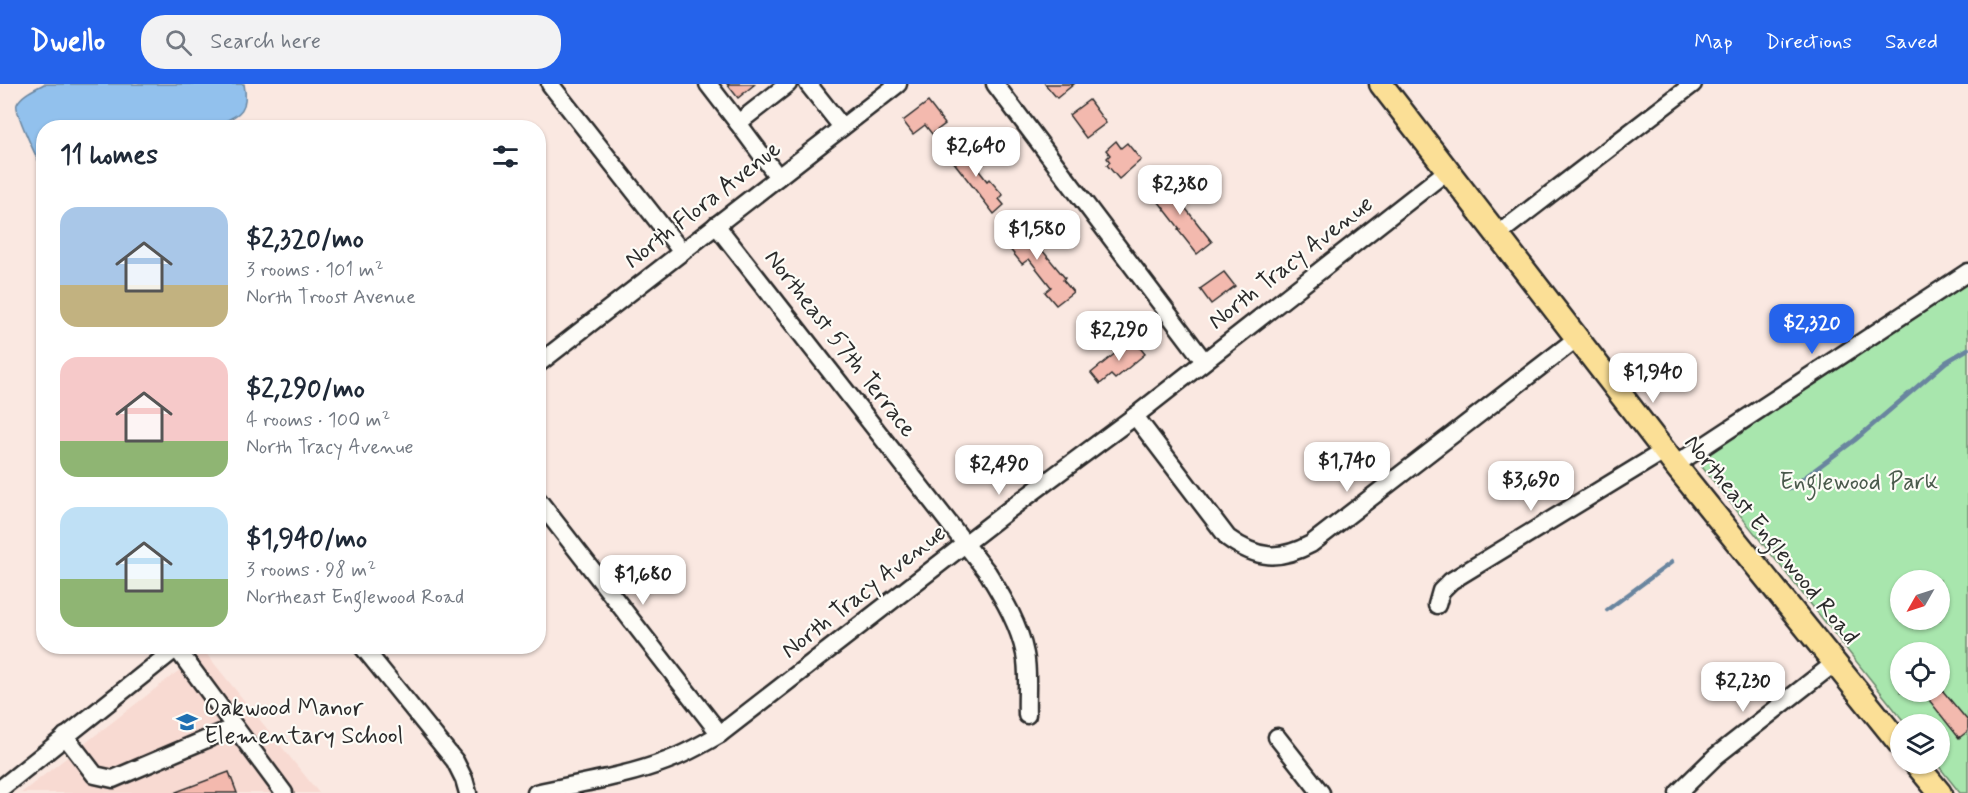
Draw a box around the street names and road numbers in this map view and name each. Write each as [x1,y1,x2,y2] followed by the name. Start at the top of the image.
[618,134,788,276] street label: North Flora Avenue
[1202,189,1380,337] street label: North Tracy Avenue
[757,244,923,444] street label: Northeast 57th Terrace
[1674,429,1865,653] street label: Northeast Englewood Road
[775,518,953,666] street label: North Tracy Avenue

